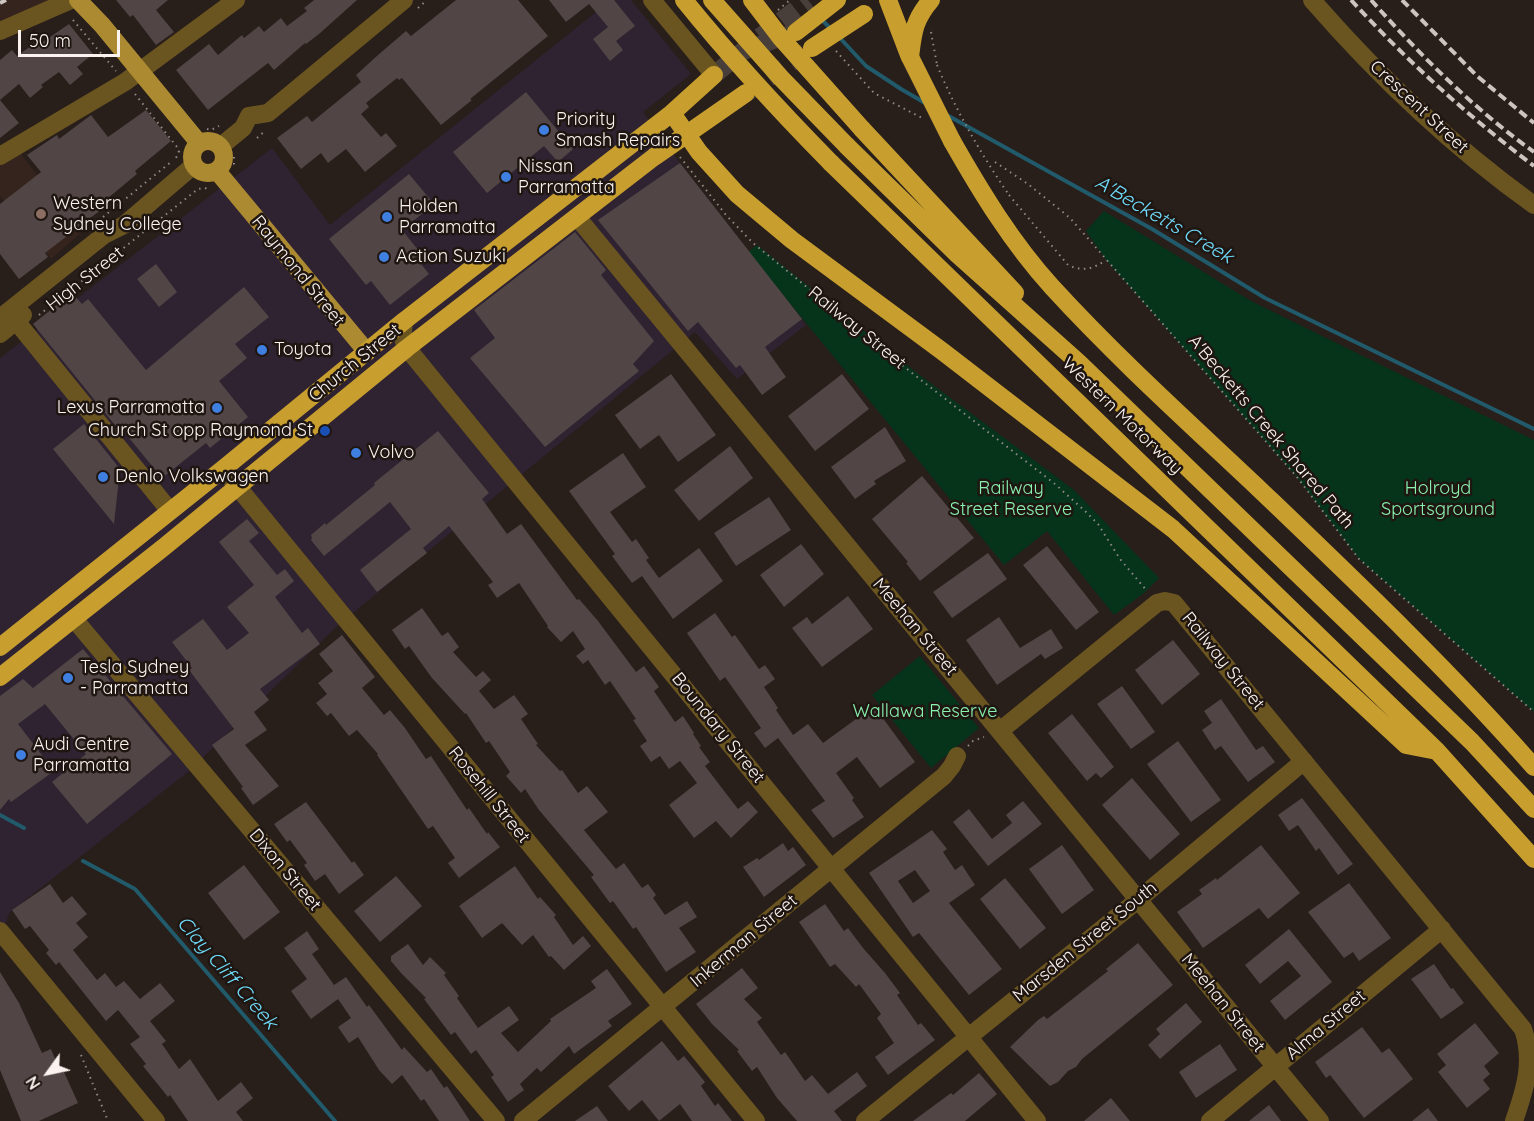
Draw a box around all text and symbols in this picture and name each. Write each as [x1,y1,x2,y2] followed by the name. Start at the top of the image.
[21,18,123,56] scale bar
[29,29,71,52] text: 50 m
[1365,56,1473,158] street label: Crescent Street
[556,109,680,152] place label: Priority Smash Repairs
[537,123,551,137] marker: Priority Smash Repairs
[518,156,615,198] place label: Nissan Parramatta
[499,170,513,184] marker: Nissan Parramatta
[1091,171,1237,269] water label: A'Becketts Creek
[53,193,182,236] place label: Western Sydney College
[399,196,496,238] place label: Holden Parramatta
[34,207,48,221] marker: Western Sydney College
[380,210,394,224] marker: Holden Parramatta
[247,211,349,331] street label: Raymond Street
[42,242,128,316] street label: High Street
[396,246,506,268] place label: Action Suzuki
[377,250,391,264] marker: Action Suzuki
[804,282,910,374] street label: Railway Street
[305,319,405,407] street label: Church Street
[1184,331,1358,533] street label: A'Becketts Creek Shared Path
[274,339,332,361] place label: Toyota
[255,343,269,357] marker: Toyota
[1057,353,1187,479] street label: Western Motorway
[57,397,205,419] place label: Lexus Parramatta
[210,401,224,415] marker: Lexus Parramatta
[88,420,313,442] place label: Church St opp Raymond St
[318,424,332,438] marker: Church St opp Raymond St
[368,442,414,464] place label: Volvo
[349,446,363,460] marker: Volvo
[115,466,269,488] place label: Denlo Volkswagen
[96,470,110,484] marker: Denlo Volkswagen
[950,478,1072,520] park label: Railway Street Reserve
[1381,478,1495,520] park label: Holroyd Sportsground
[868,574,962,680] street label: Meehan Street
[1177,608,1269,714] street label: Railway Street
[80,657,189,700] place label: Tesla Sydney - Parramatta
[667,668,769,788] street label: Boundary Street
[61,671,75,685] marker: Tesla Sydney - Parramatta
[853,701,997,723] park label: Wallawa Reserve
[33,734,130,777] place label: Audi Centre Parramatta
[444,742,534,848] street label: Rosehill Street
[14,748,28,762] marker: Audi Centre Parramatta
[244,824,326,916] street label: Dixon Street
[1009,877,1161,1007] street label: Marsden Street South
[686,890,802,992] street label: Inkerman Street
[171,912,283,1034] water label: Clay Cliff Creek
[1177,949,1269,1057] street label: Meehan Street
[1282,985,1370,1065] street label: Alma Street
[18,1043,78,1103] north arrow
[21,1072,44,1093] text: N

